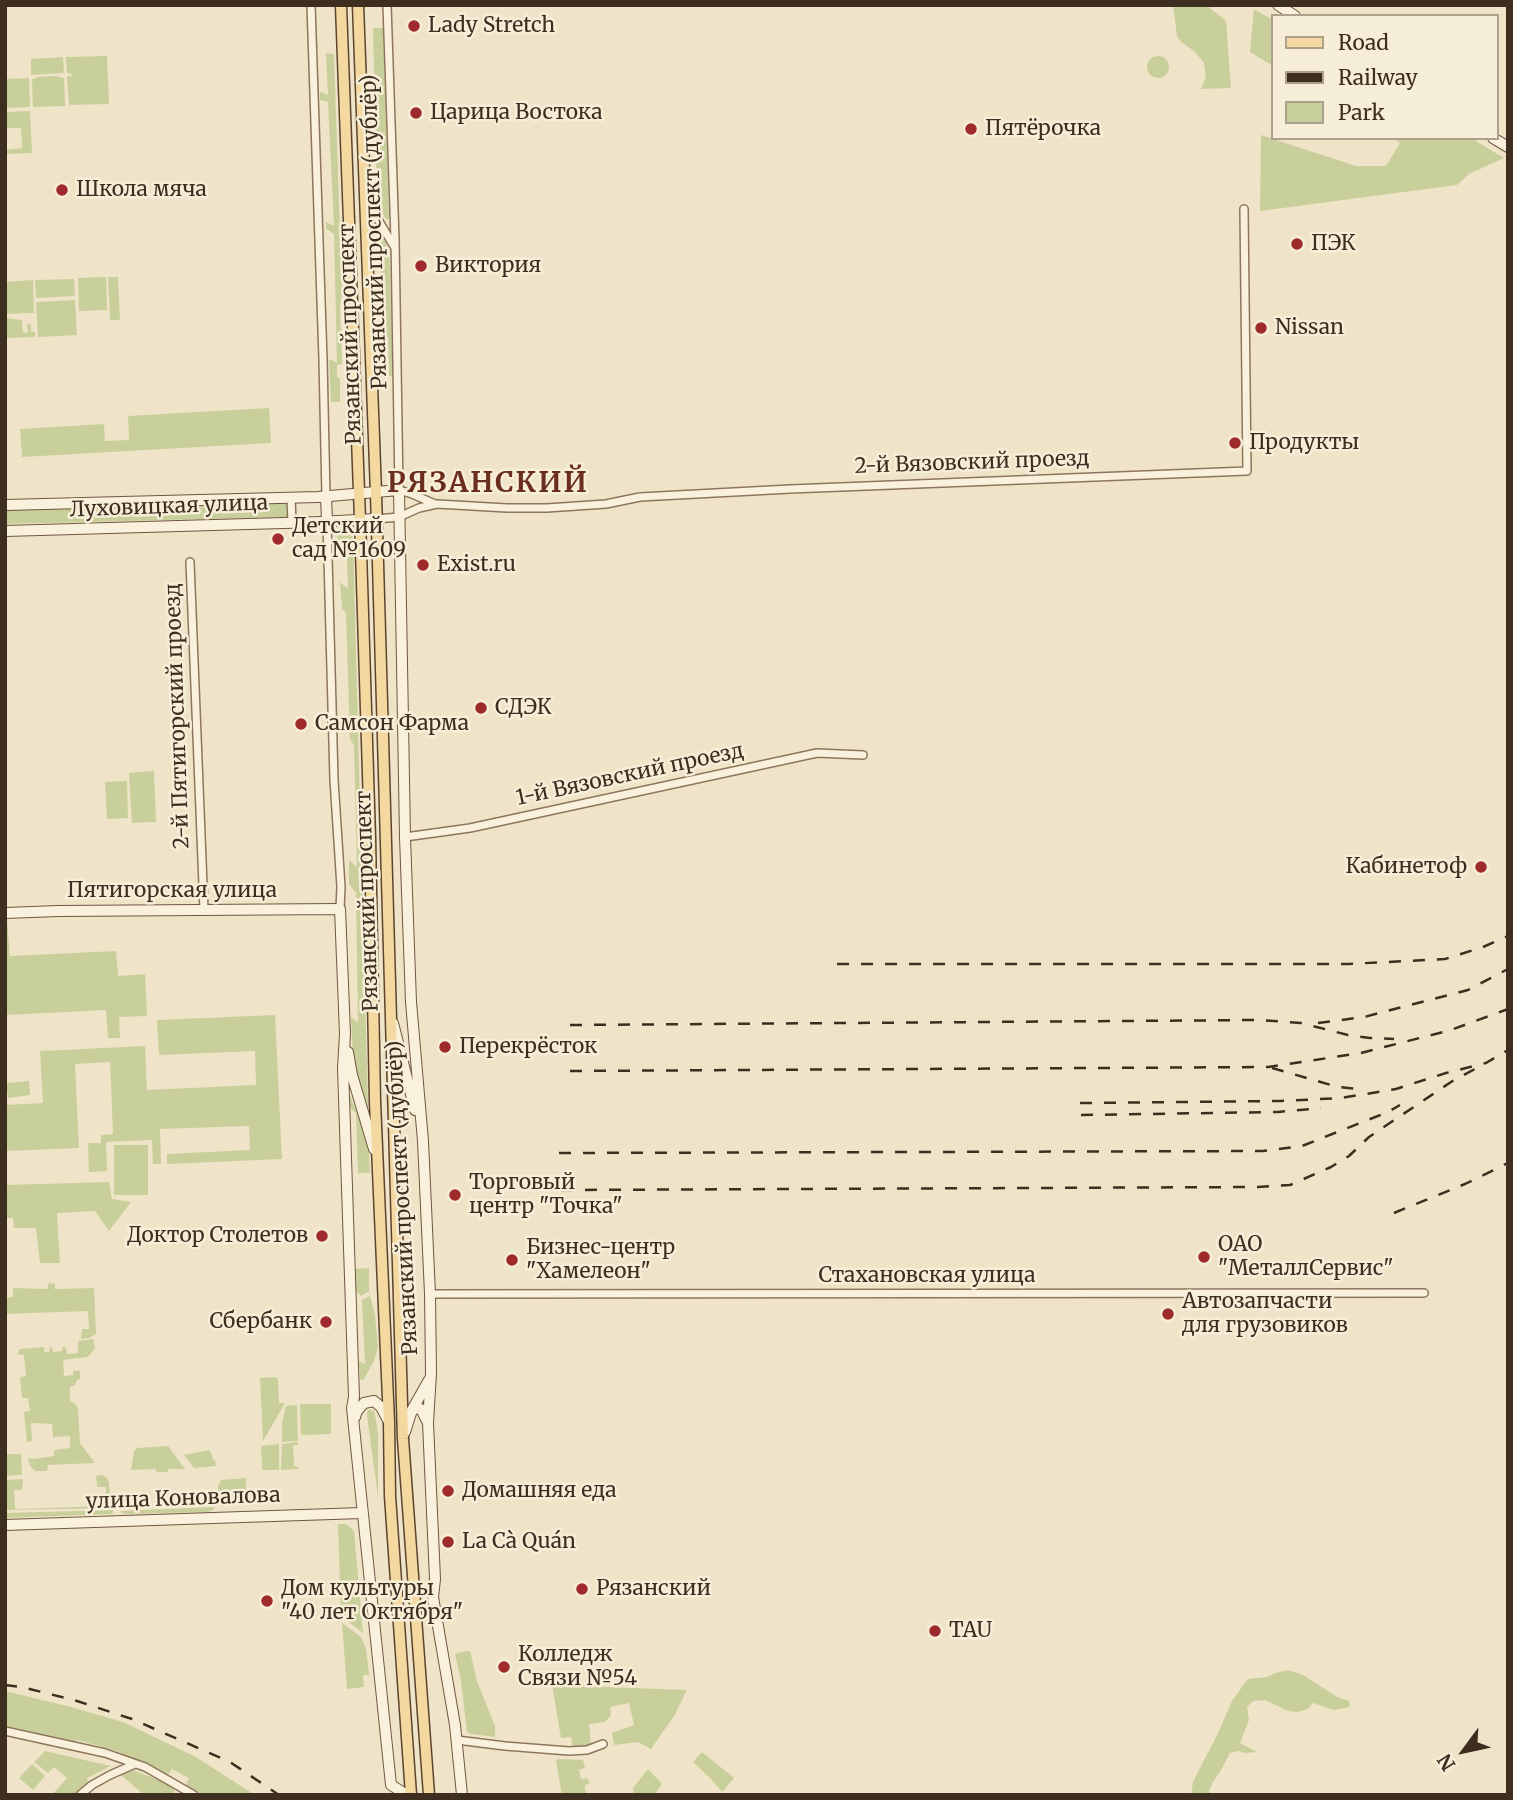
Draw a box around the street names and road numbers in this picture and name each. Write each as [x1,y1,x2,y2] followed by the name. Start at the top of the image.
[357,74,393,390] street label: Рязанский проспект (дублёр)
[335,223,367,445] street label: Рязанский проспект
[854,446,1090,480] street label: 2-й Вязовский проезд
[69,491,269,523] street label: Луховицкая улица
[161,583,195,849] street label: 2-й Пятигорский проезд
[514,739,746,811] street label: 1-й Вязовский проезд
[352,790,384,1012] street label: Рязанский проспект
[67,878,277,904] street label: Пятигорская улица
[382,1040,424,1356] street label: Рязанский проспект (дублёр)
[819,1263,1035,1289] street label: Стахановская улица
[85,1483,281,1515] street label: улица Коновалова

